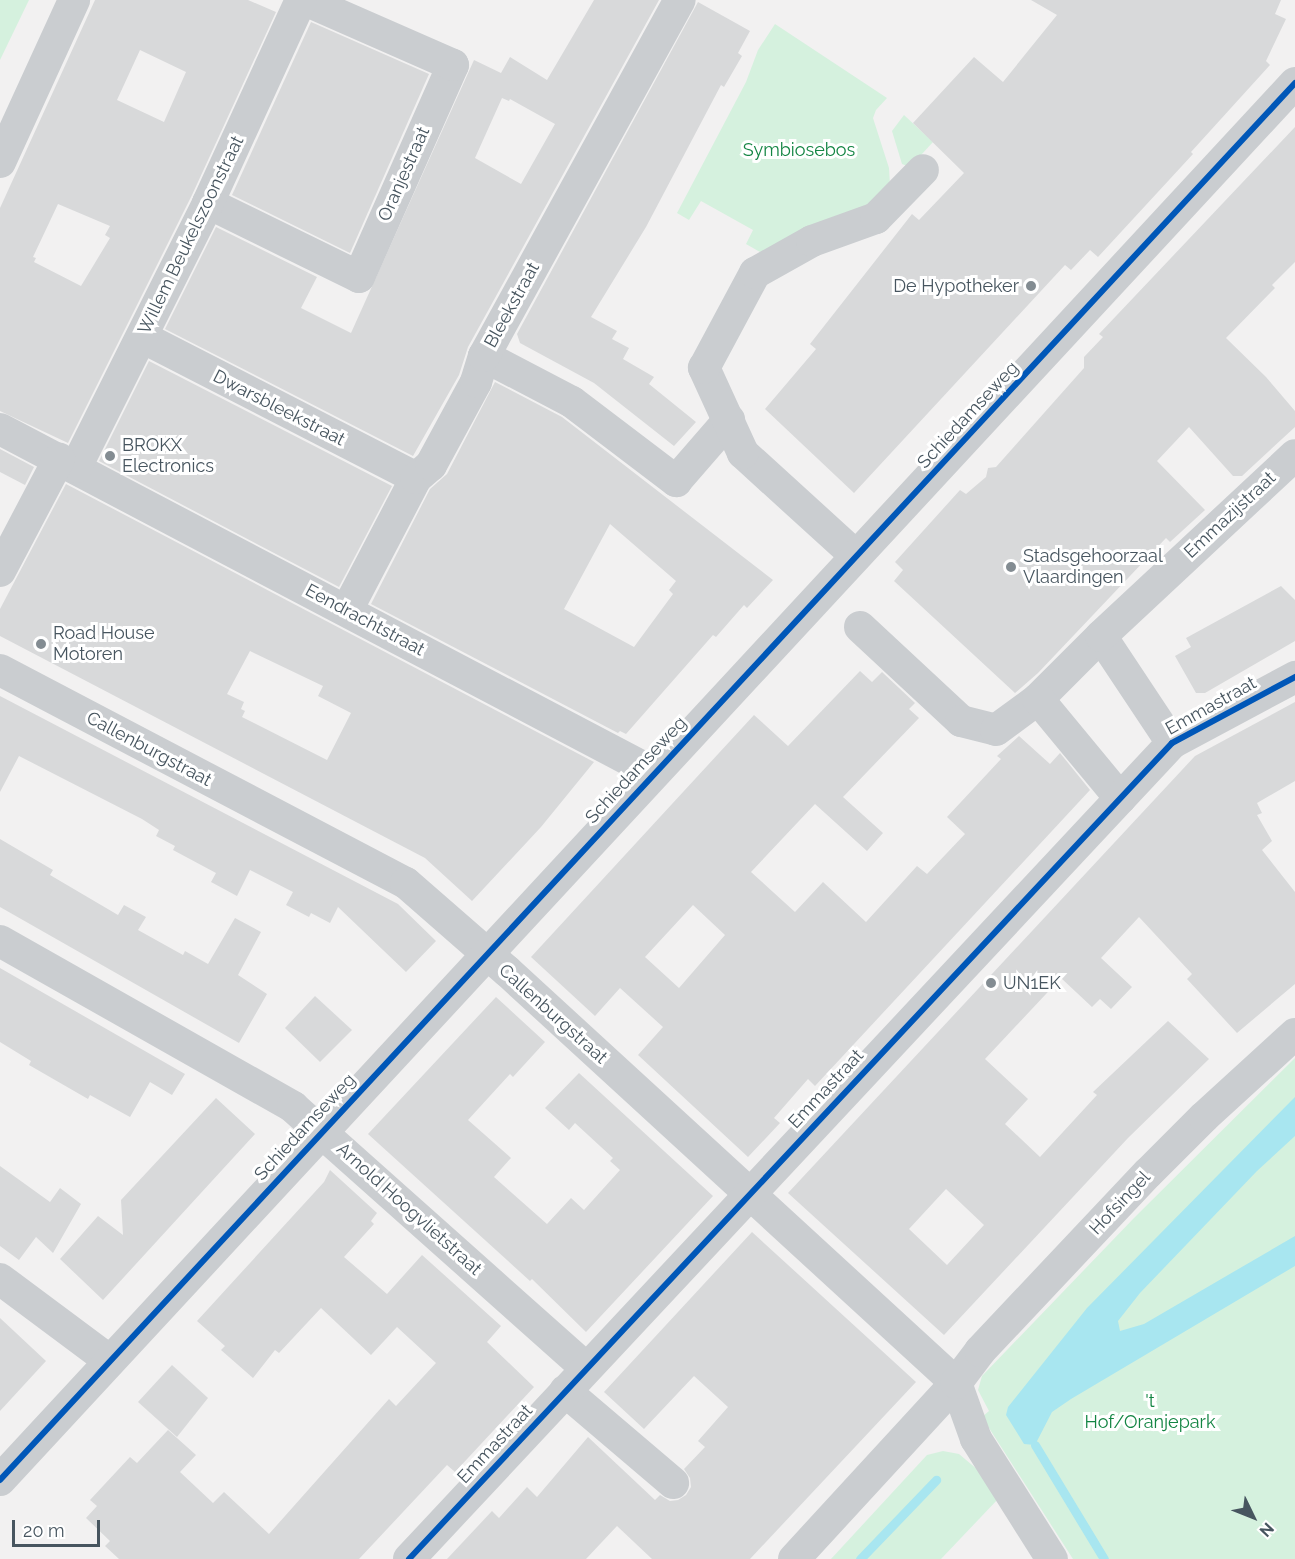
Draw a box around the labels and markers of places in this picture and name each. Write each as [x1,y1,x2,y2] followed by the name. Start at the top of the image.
[893,275,1019,297] place label: De Hypotheker
[1024,279,1038,293] marker: De Hypotheker
[122,435,214,478] place label: BROKX Electronics
[103,449,117,463] marker: BROKX Electronics
[1023,546,1163,588] place label: Stadsgehoorzaal Vlaardingen
[1004,560,1018,574] marker: Stadsgehoorzaal Vlaardingen
[53,623,155,666] place label: Road House Motoren
[34,637,48,651] marker: Road House Motoren
[1003,972,1061,994] place label: UN1EK
[984,976,998,990] marker: UN1EK

